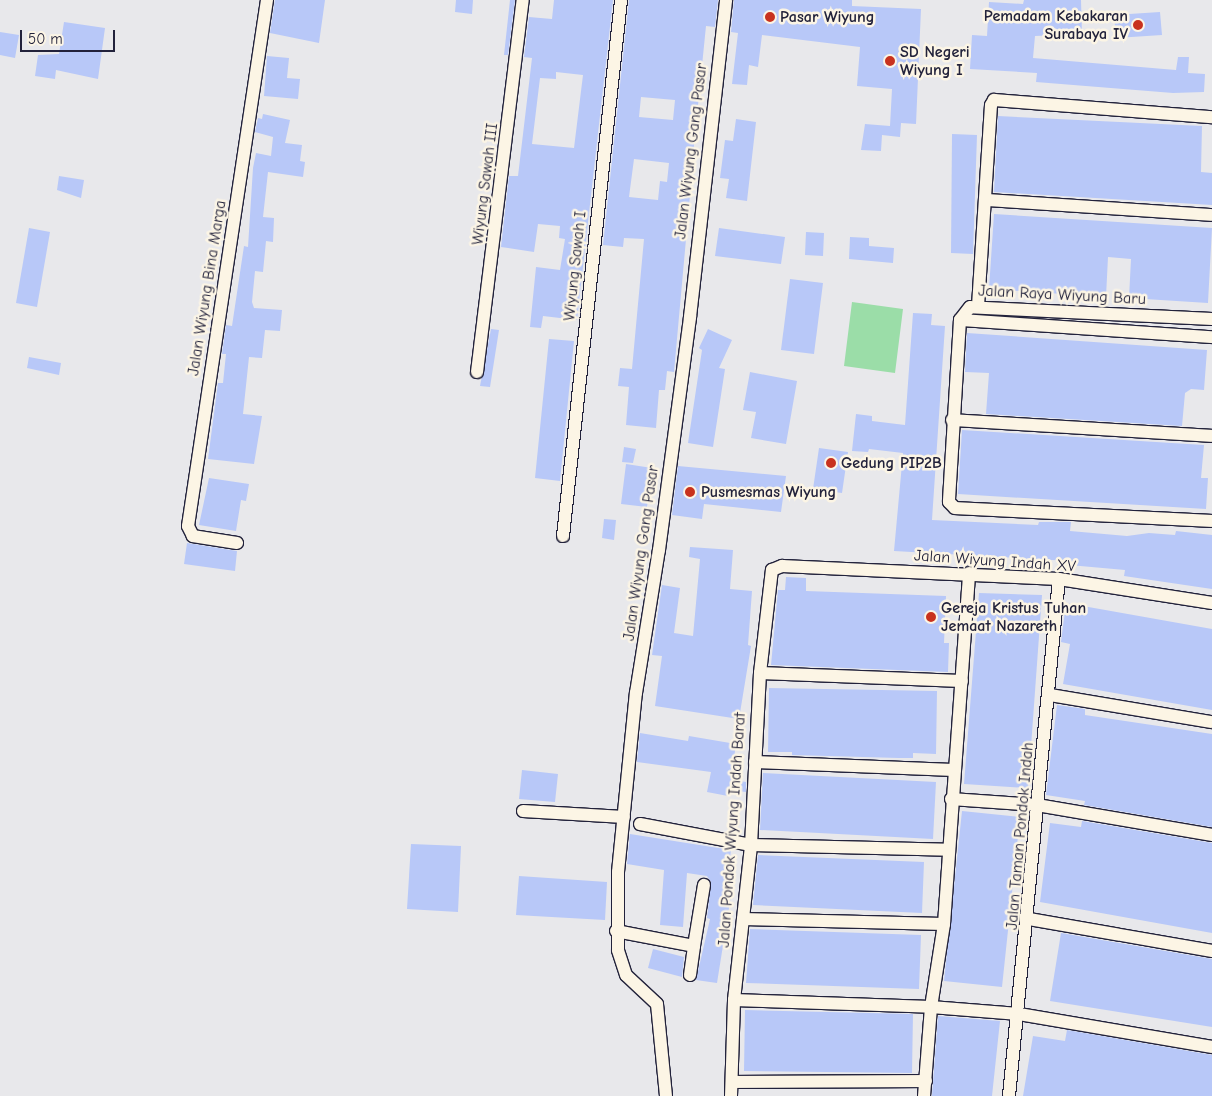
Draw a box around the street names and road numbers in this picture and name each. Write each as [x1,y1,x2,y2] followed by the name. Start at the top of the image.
[671,62,711,240] street label: Jalan Wiyung Gang Pasar
[468,122,502,246] street label: Wiyung Sawah III
[184,199,230,377] street label: Jalan Wiyung Bina Marga
[560,210,590,322] street label: Wiyung Sawah I
[978,281,1146,309] street label: Jalan Raya Wiyung Baru
[619,464,663,642] street label: Jalan Wiyung Gang Pasar
[913,546,1077,576] street label: Jalan Wiyung Indah XV
[714,712,750,948] street label: Jalan Pondok Wiyung Indah Barat
[1002,741,1038,931] street label: Jalan Taman Pondok Indah

